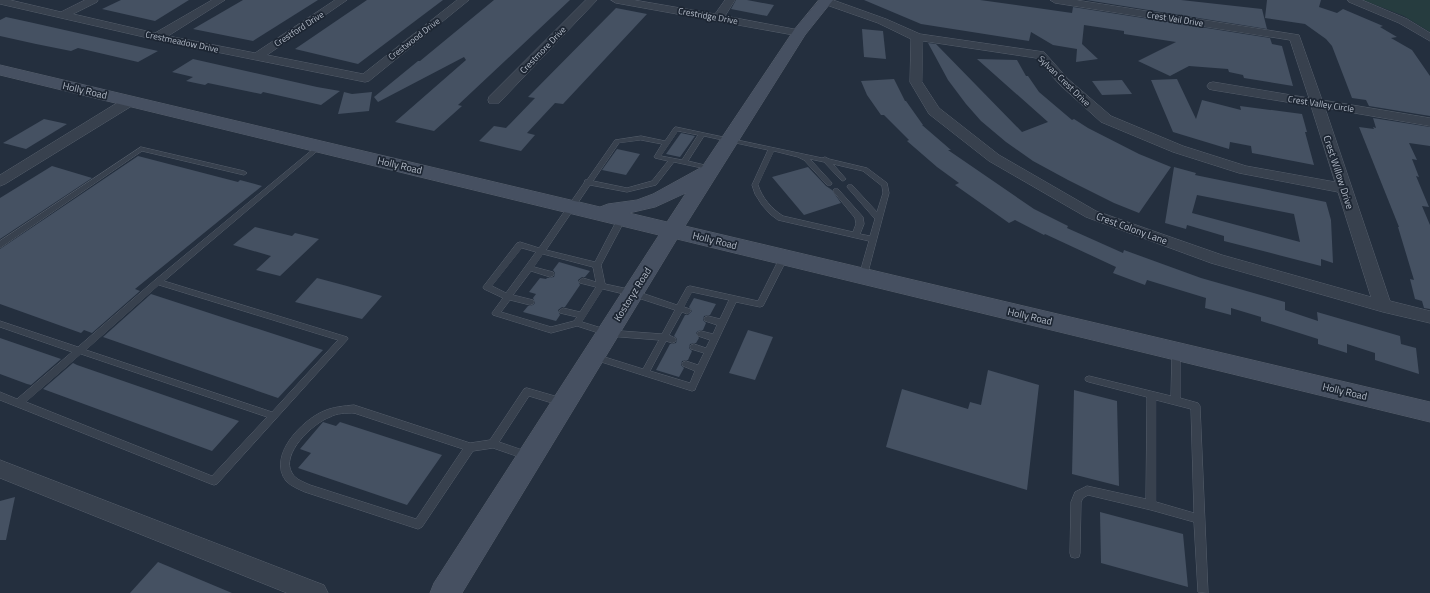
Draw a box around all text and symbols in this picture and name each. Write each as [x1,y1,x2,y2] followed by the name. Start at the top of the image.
[677,4,739,27] street label: Crestridge Drive
[271,7,326,50] street label: Crestford Drive
[1146,8,1205,29] street label: Crest Veil Drive
[385,14,443,63] street label: Crestwood Drive
[517,23,569,76] street label: Crestmore Drive
[144,27,220,56] street label: Crestmeadow Drive
[1035,52,1094,109] street label: Sylvan Crest Drive
[61,78,109,103] street label: Holly Road
[1287,92,1355,115] street label: Crest Valley Circle
[1320,133,1358,211] street label: Crest Willow Drive
[376,153,424,178] street label: Holly Road
[1094,209,1170,248] street label: Crest Colony Lane
[691,228,739,253] street label: Holly Road
[610,264,655,324] street label: Kostoryz Road
[1006,304,1054,329] street label: Holly Road
[1321,379,1369,404] street label: Holly Road

